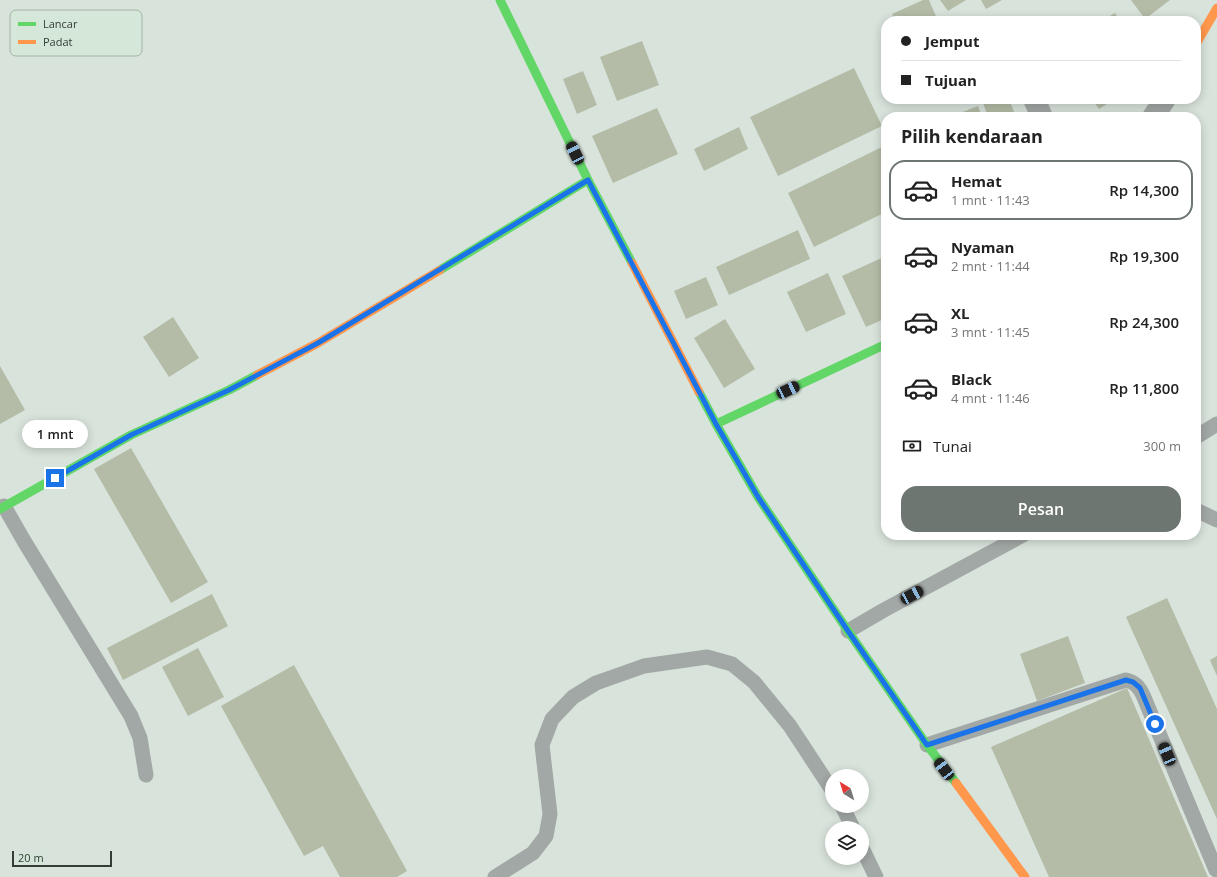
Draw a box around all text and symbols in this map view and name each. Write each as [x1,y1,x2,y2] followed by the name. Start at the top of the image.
[10,10,142,56] legend
[43,16,78,31] text: Lancar
[925,31,979,51] text: Jemput
[43,34,73,49] text: Padat
[925,70,977,90] text: Tujuan
[901,124,1043,148] text: Pilih kendaraan
[564,140,586,166] car
[951,171,1002,191] text: Hemat
[903,172,939,208] icon: car
[1109,180,1179,200] text: Rp 14,300
[951,191,1030,209] text: 1 mnt · 11:43
[951,237,1014,257] text: Nyaman
[903,238,939,274] icon: car
[1109,246,1179,266] text: Rp 19,300
[951,257,1030,275] text: 2 mnt · 11:44
[951,303,969,323] text: XL
[903,304,939,340] icon: car
[1109,312,1179,332] text: Rp 24,300
[951,323,1030,341] text: 3 mnt · 11:45
[951,369,992,389] text: Black
[903,370,939,406] icon: car
[1109,378,1179,398] text: Rp 11,800
[775,379,801,401] car
[951,389,1030,407] text: 4 mnt · 11:46
[22,420,88,448] callout: 1 mnt
[37,425,73,443] text: 1 mnt
[901,435,923,457] icon: cash
[933,436,972,456] text: Tunai
[1143,437,1181,455] text: 300 m
[46,469,64,487] route end
[901,486,1181,532] button: Pesan
[899,584,925,606] car
[1146,715,1164,733] route start
[1157,741,1177,767] car
[932,756,956,782] car
[825,769,869,813] north arrow
[825,769,869,865] map controls
[825,821,869,865] button: layers
[12,849,112,868] scale bar
[18,850,44,865] text: 20 m

